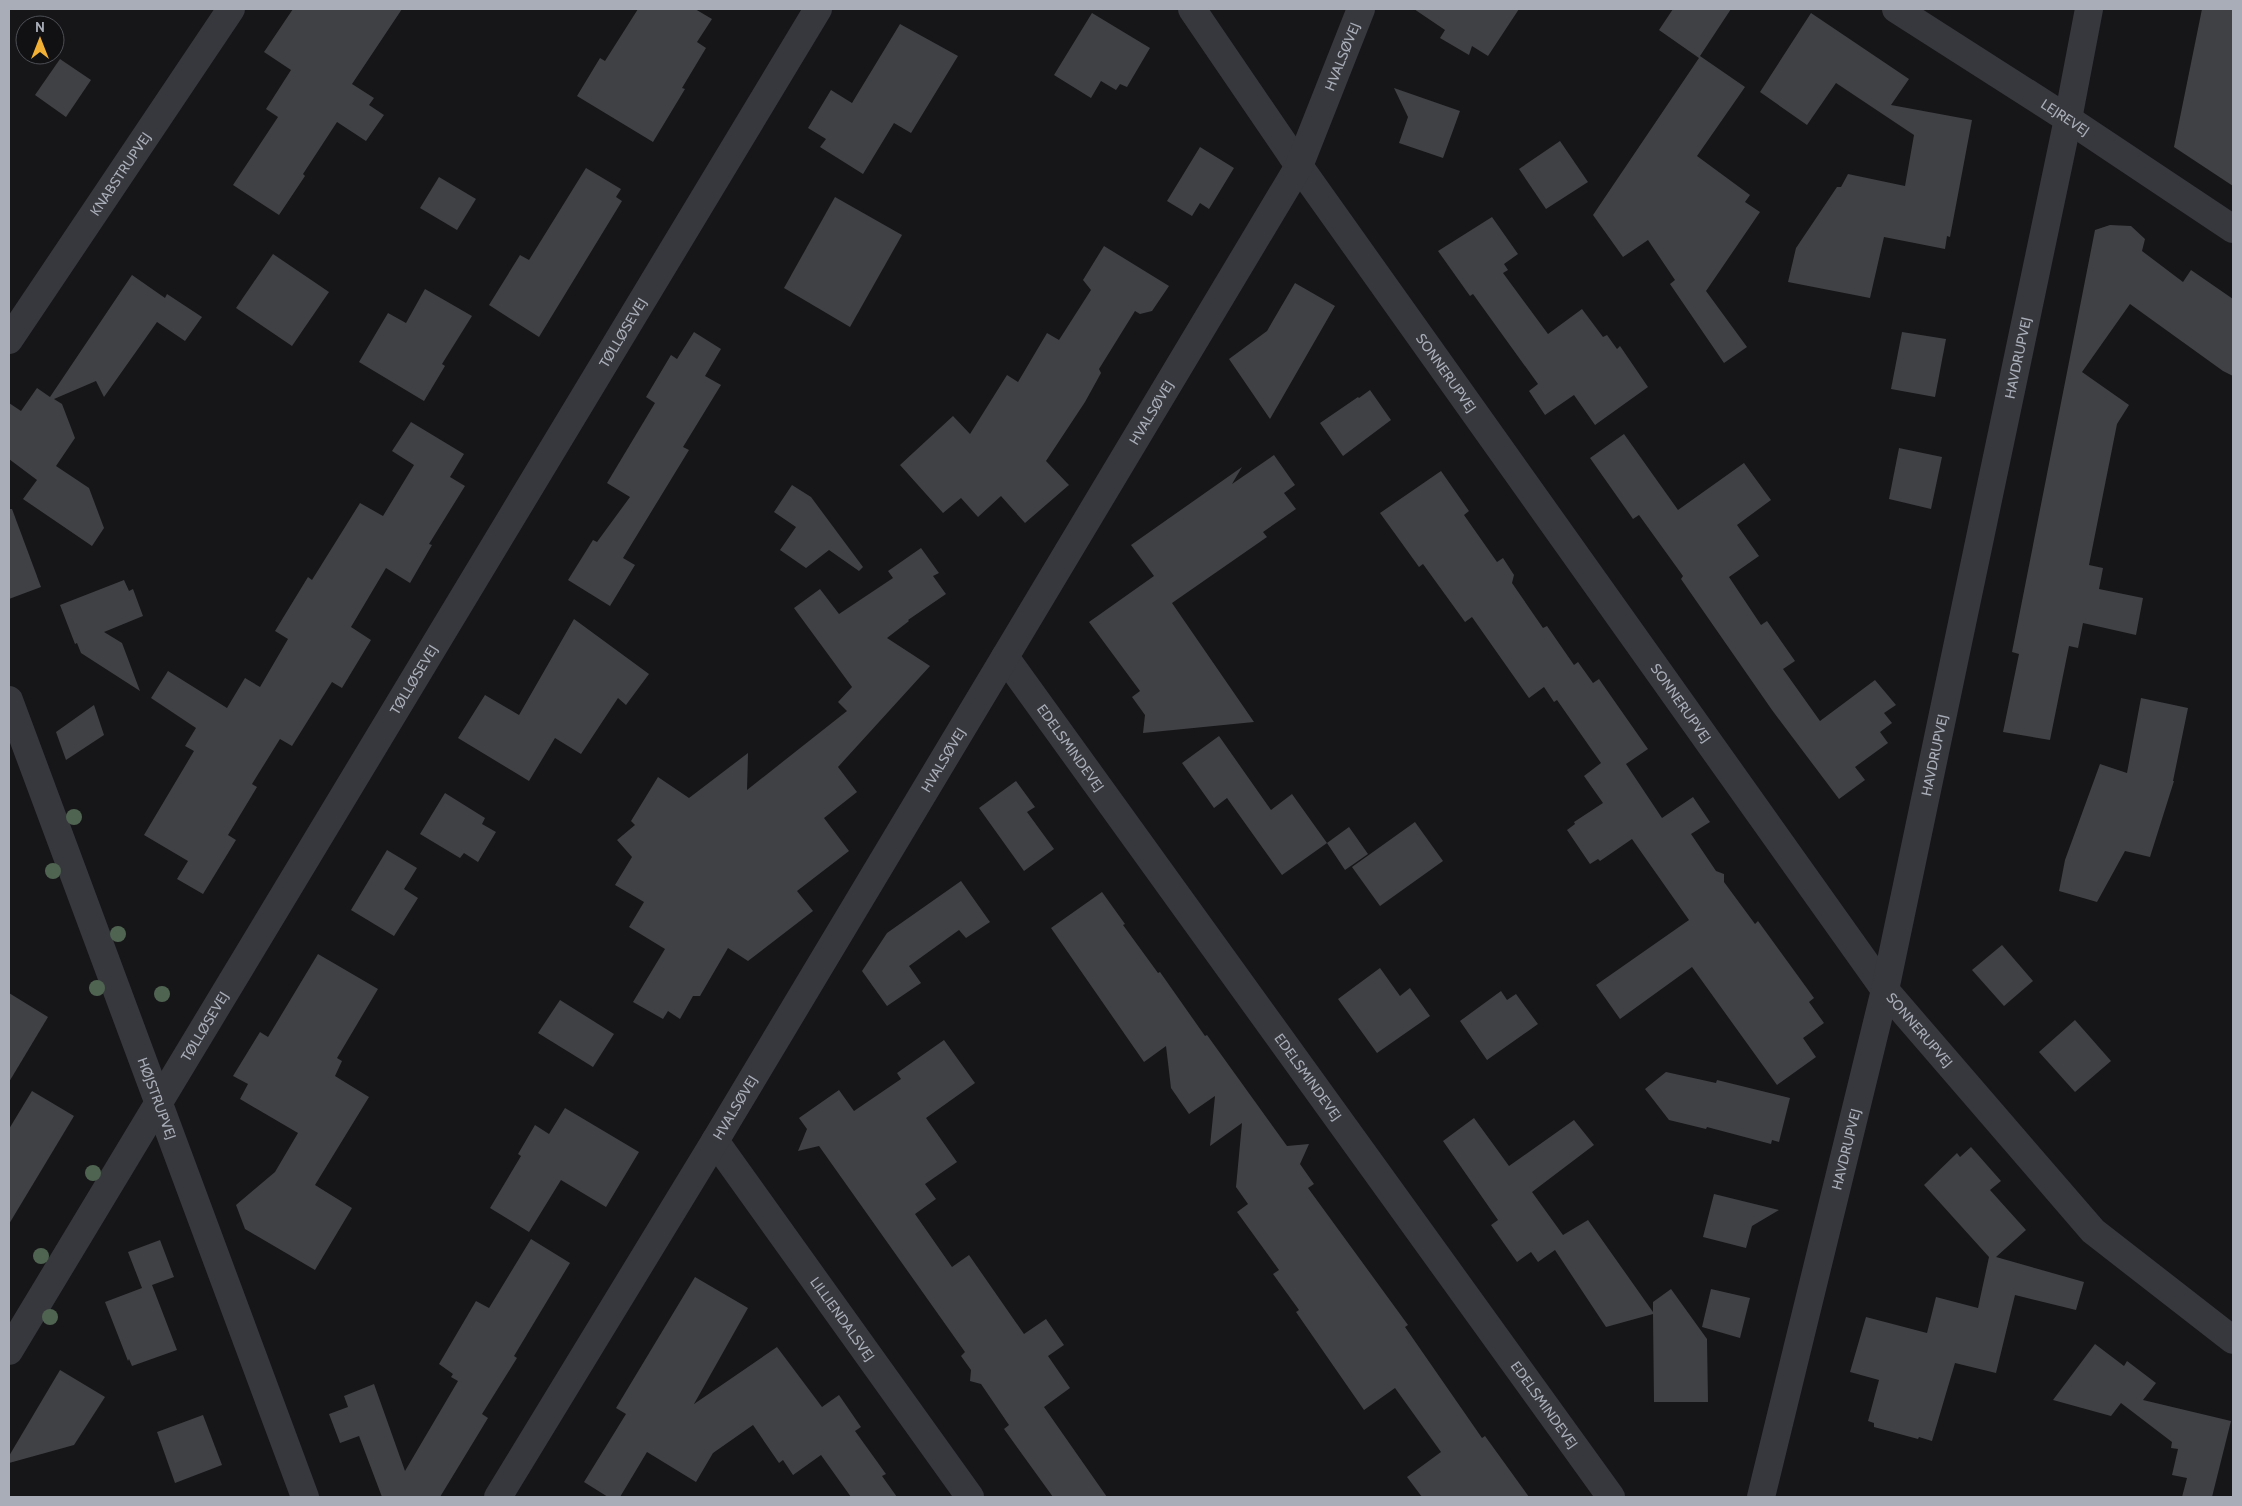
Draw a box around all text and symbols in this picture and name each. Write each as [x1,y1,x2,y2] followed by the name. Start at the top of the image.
[15,15,65,65] north arrow
[35,18,45,36] text: N
[1321,20,1364,93] street label: HVALSØVEJ
[2038,95,2093,140] street label: LEJREVEJ
[86,129,155,219] street label: KNABSTRUPVEJ
[595,295,651,371] street label: TØLLØSEVEJ
[2000,315,2035,400] street label: HAVDRUPVEJ
[1412,330,1480,416] street label: SONNERUPVEJ
[1125,377,1178,448] street label: HVALSØVEJ
[386,641,442,718] street label: TØLLØSEVEJ
[1647,660,1715,746] street label: SONNERUPVEJ
[1033,701,1108,795] street label: EDELSMINDEVEJ
[1917,713,1952,798] street label: HAVDRUPVEJ
[917,724,969,796] street label: HVALSØVEJ
[177,988,233,1065] street label: TØLLØSEVEJ
[1882,989,1957,1071] street label: SONNERUPVEJ
[1270,1030,1346,1124] street label: EDELSMINDEVEJ
[133,1055,180,1142] street label: HØJSTRUPVEJ
[709,1072,761,1143] street label: HVALSØVEJ
[1827,1107,1865,1192] street label: HAVDRUPVEJ
[806,1273,879,1365] street label: LILLIENDALSVEJ
[1507,1357,1582,1452] street label: EDELSMINDEVEJ

